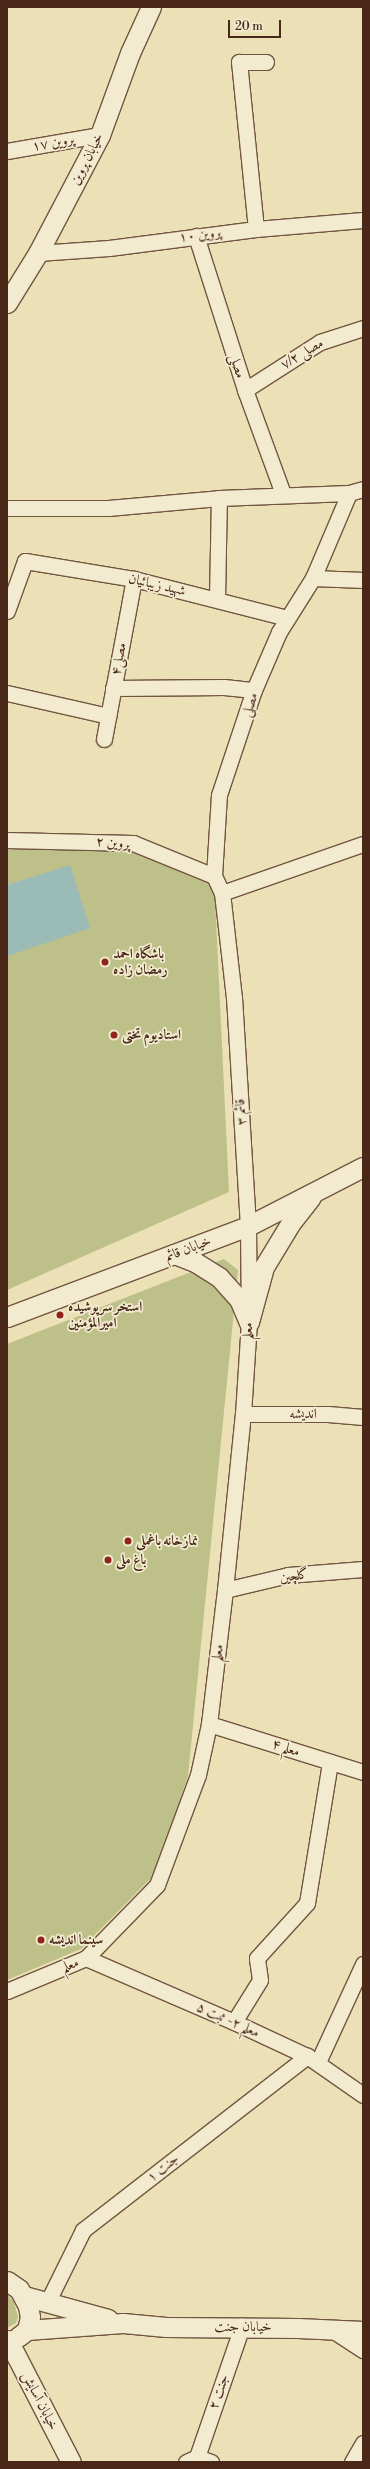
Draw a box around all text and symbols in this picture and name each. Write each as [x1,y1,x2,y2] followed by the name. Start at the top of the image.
[230,12,283,38] scale bar
[235,19,263,34] text: 20 m
[67,130,107,188] street label: خیابان پروین
[31,131,75,155] street label: پروین ۱۷
[178,224,222,246] street label: پروین ۱۰
[278,335,326,373] street label: مصلی ۷/۲
[225,352,249,380] street label: مصلی
[127,570,187,600] street label: شهید زیبائیان
[108,641,130,677] street label: مصلی۴
[238,691,262,719] street label: مصلی
[95,833,131,853] street label: پروین ۲
[113,946,168,978] place label: باشگاه احمد رمضان زاده
[100,957,110,967] marker: باشگاه احمد رمضان زاده
[122,1027,181,1043] place label: استادیوم تختی
[109,1030,119,1040] marker: استادیوم تختی
[232,1098,250,1126] street label: قائم ۳
[162,1233,214,1265] street label: خیابان قائم
[68,1299,142,1332] place label: استخر سرپوشیده امیرالمؤمنین
[55,1310,65,1320] marker: استخر سرپوشیده امیرالمؤمنین
[239,1322,257,1340] street label: معلم
[289,1406,317,1422] street label: اندیشه
[136,1533,198,1549] place label: نمازخانه باغملی
[123,1536,133,1546] marker: نمازخانه باغملی
[116,1552,146,1568] place label: باغ ملی
[103,1555,113,1565] marker: باغ ملی
[278,1566,310,1586] street label: گلچین
[209,1643,227,1663] street label: معلم
[270,1736,302,1760] street label: معلم ۴
[49,1932,103,1948] place label: سینما اندیشه
[36,1935,46,1945] marker: سینما اندیشه
[59,1954,81,1976] street label: معلم
[194,1999,262,2041] street label: معلم ۲- ثبت ۵
[144,2150,182,2186] street label: جنت ۱
[214,2319,272,2335] street label: خیابان جنت
[18,2369,62,2433] street label: خیابان آسایش
[205,2372,233,2412] street label: جنت ۲

